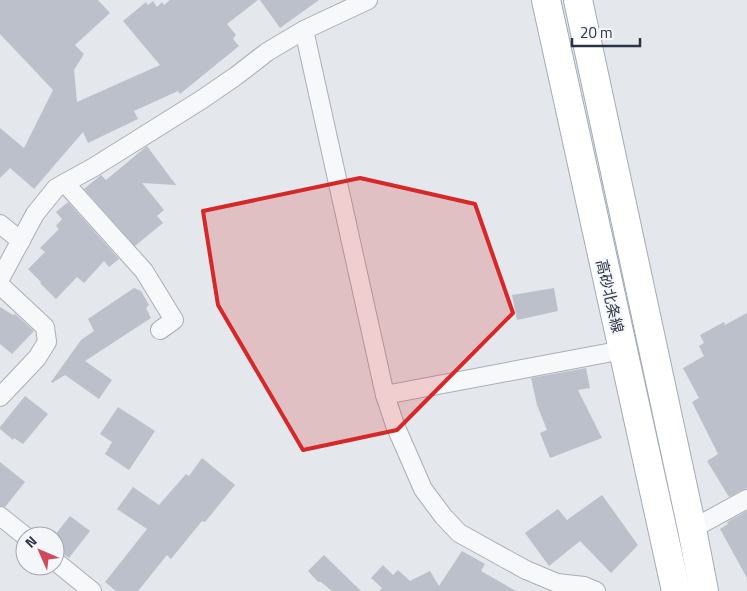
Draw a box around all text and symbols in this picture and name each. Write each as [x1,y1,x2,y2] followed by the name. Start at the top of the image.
[572,15,640,47] scale bar
[580,21,613,44] text: 20 m
[590,257,630,335] street label: 高砂北条線
[15,526,65,576] north arrow
[20,531,41,552] text: N

